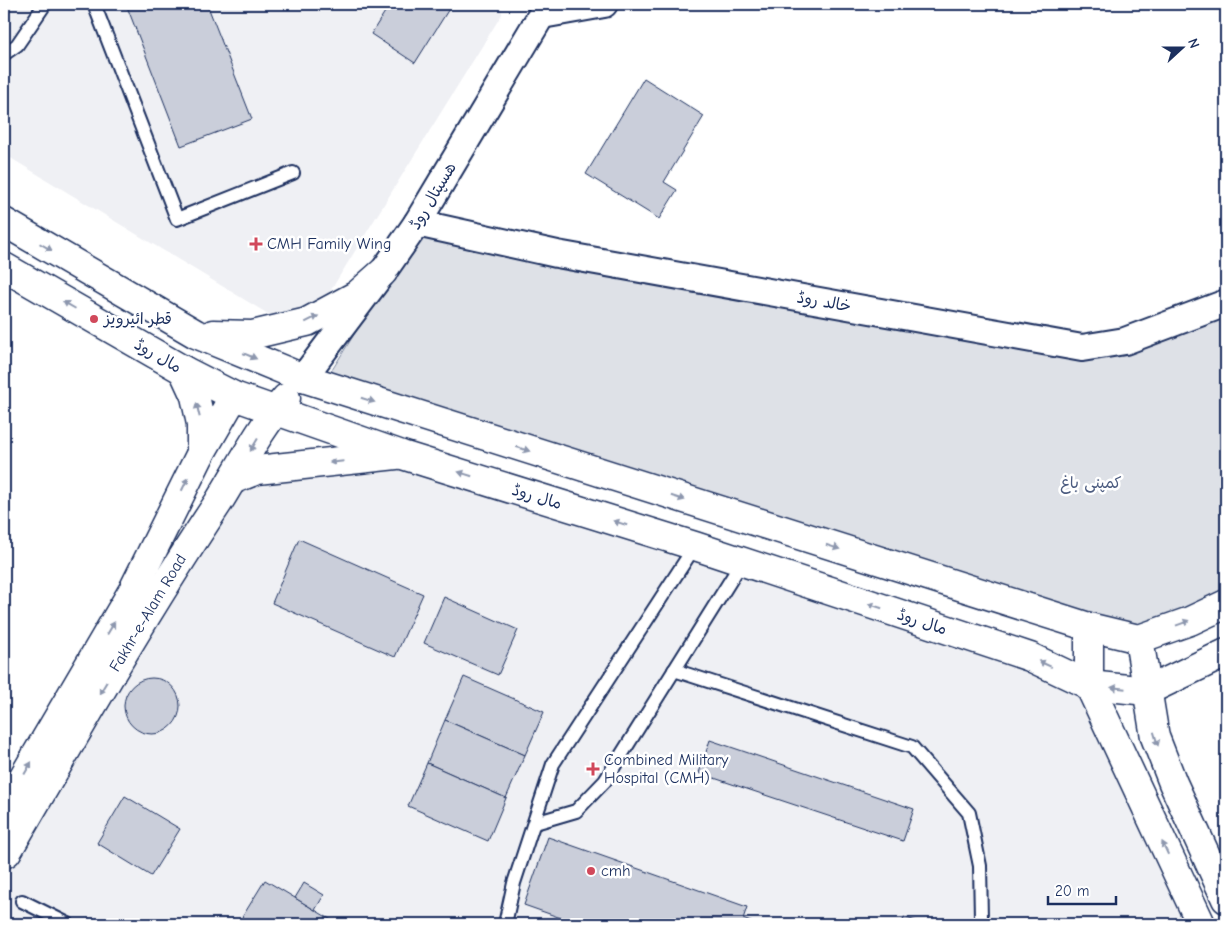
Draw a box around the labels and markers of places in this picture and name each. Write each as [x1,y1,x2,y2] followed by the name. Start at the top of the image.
[267,235,391,253] place label: CMH Family Wing
[249,237,263,251] marker: CMH Family Wing
[102,310,172,328] place label: قطر ائیرویز
[88,313,100,325] marker: قطر ائیرویز
[604,751,729,787] place label: Combined Military Hospital (CMH)
[586,762,600,776] marker: Combined Military Hospital (CMH)
[601,862,631,880] place label: cmh
[585,865,597,877] marker: cmh

